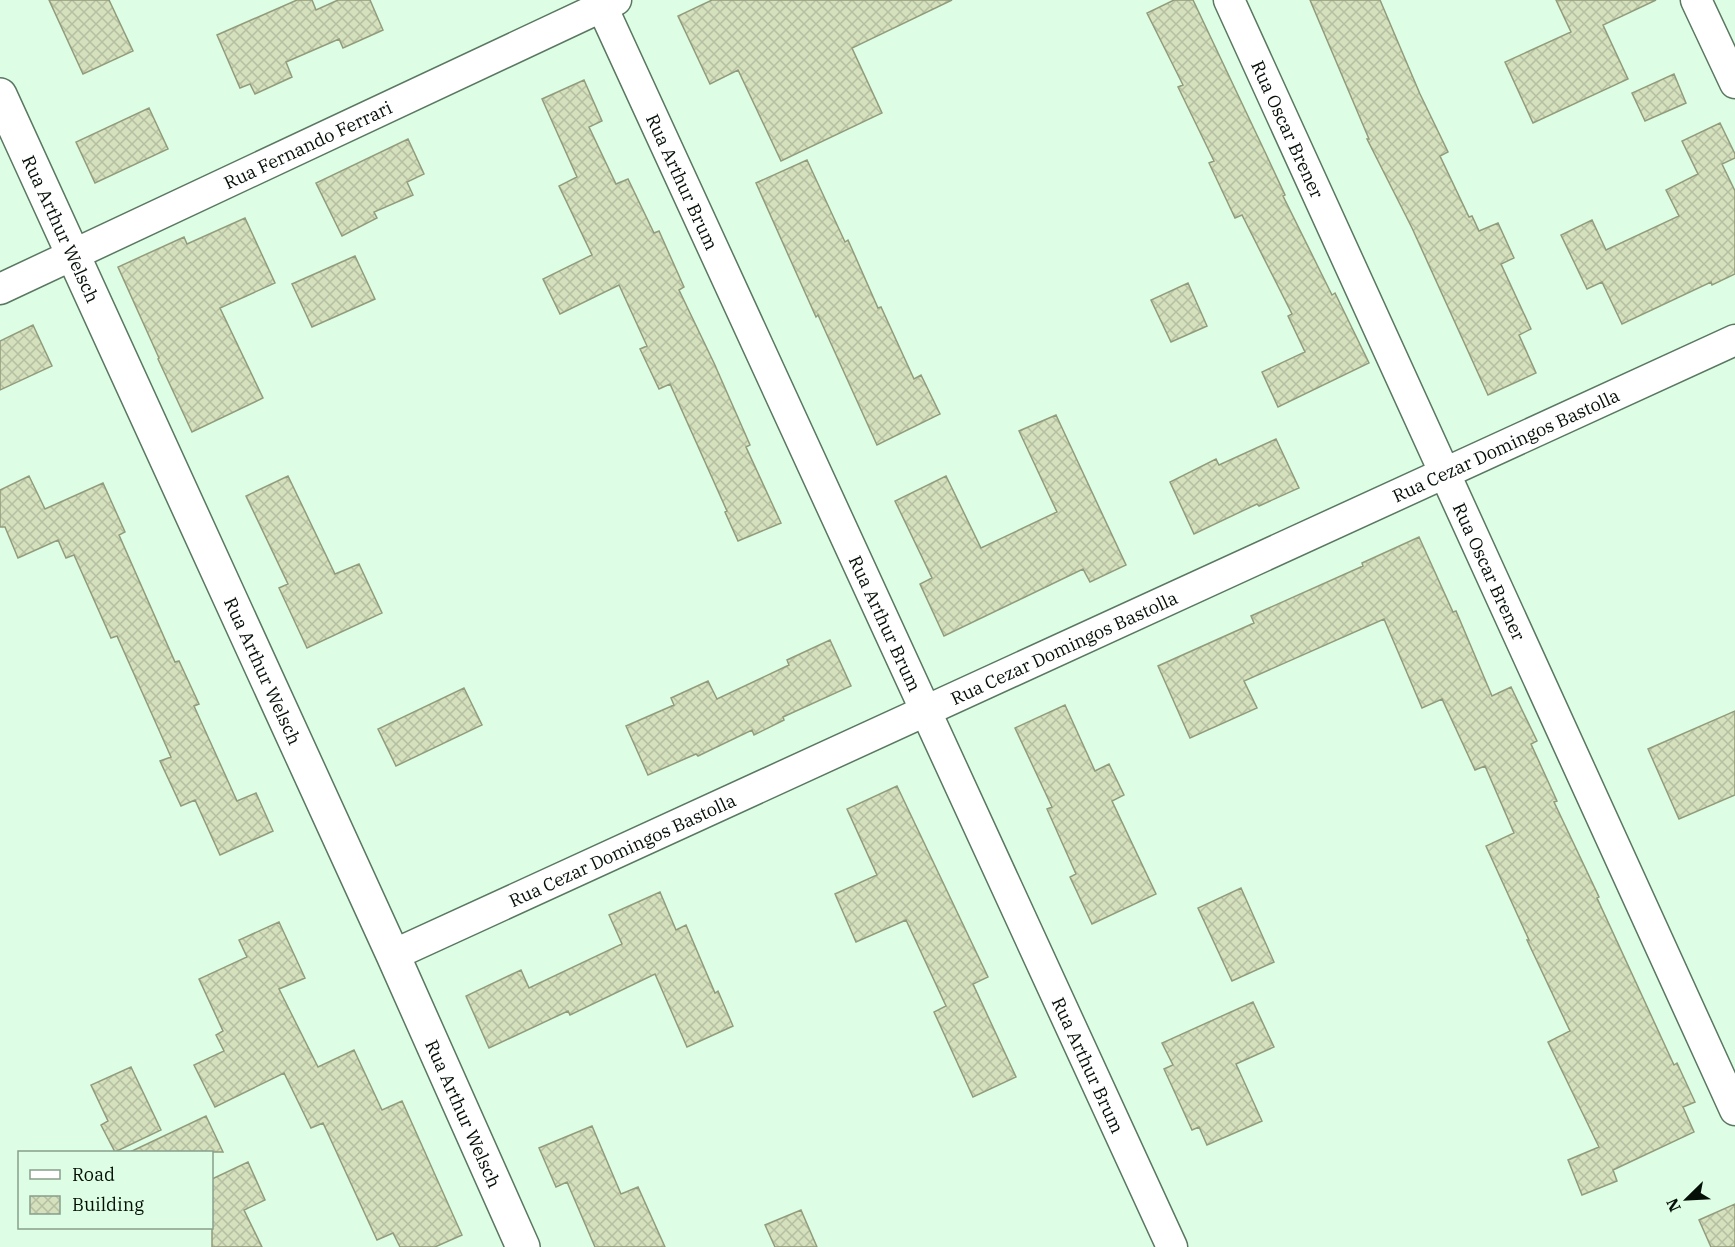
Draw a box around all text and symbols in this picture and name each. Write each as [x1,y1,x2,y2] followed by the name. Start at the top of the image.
[1247,57,1329,202] street label: Rua Oscar Brener
[220,95,396,194] street label: Rua Fernando Ferrari
[641,110,724,253] street label: Rua Arthur Brum
[17,151,105,306] street label: Rua Arthur Welsch
[1389,383,1623,507] street label: Rua Cezar Domingos Bastolla
[1448,499,1531,644] street label: Rua Oscar Brener
[844,552,927,695] street label: Rua Arthur Brum
[947,586,1181,709] street label: Rua Cezar Domingos Bastolla
[219,593,307,748] street label: Rua Arthur Welsch
[505,788,739,912] street label: Rua Cezar Domingos Bastolla
[1047,993,1130,1137] street label: Rua Arthur Brum
[421,1036,507,1191] street label: Rua Arthur Welsch
[18,1151,213,1229] legend
[72,1163,115,1186] text: Road
[1657,1169,1717,1229] north arrow
[72,1193,144,1216] text: Building
[1662,1195,1685,1215] text: N

